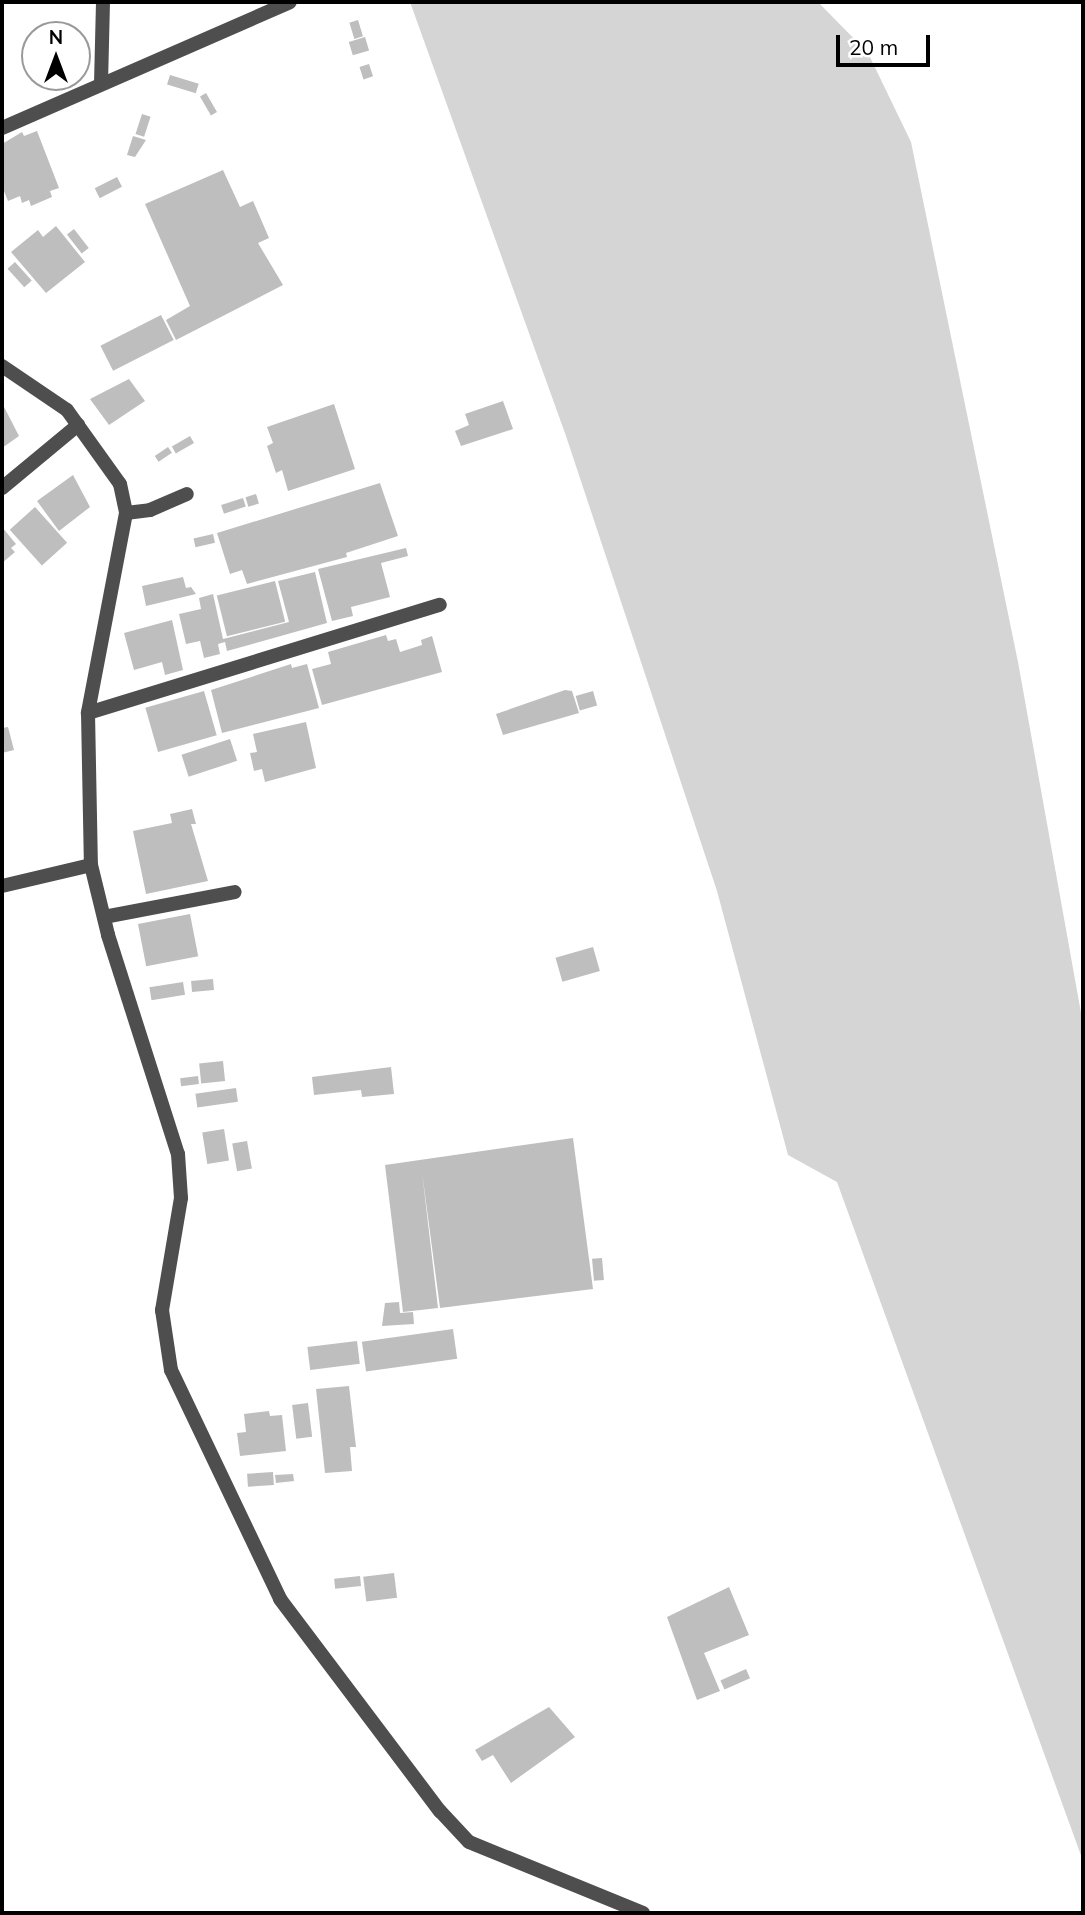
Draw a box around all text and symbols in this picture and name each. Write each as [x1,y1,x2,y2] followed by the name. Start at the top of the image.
[21,21,91,91] north arrow
[840,21,934,65] scale bar
[49,25,63,49] text: N
[849,34,898,60] text: 20 m

